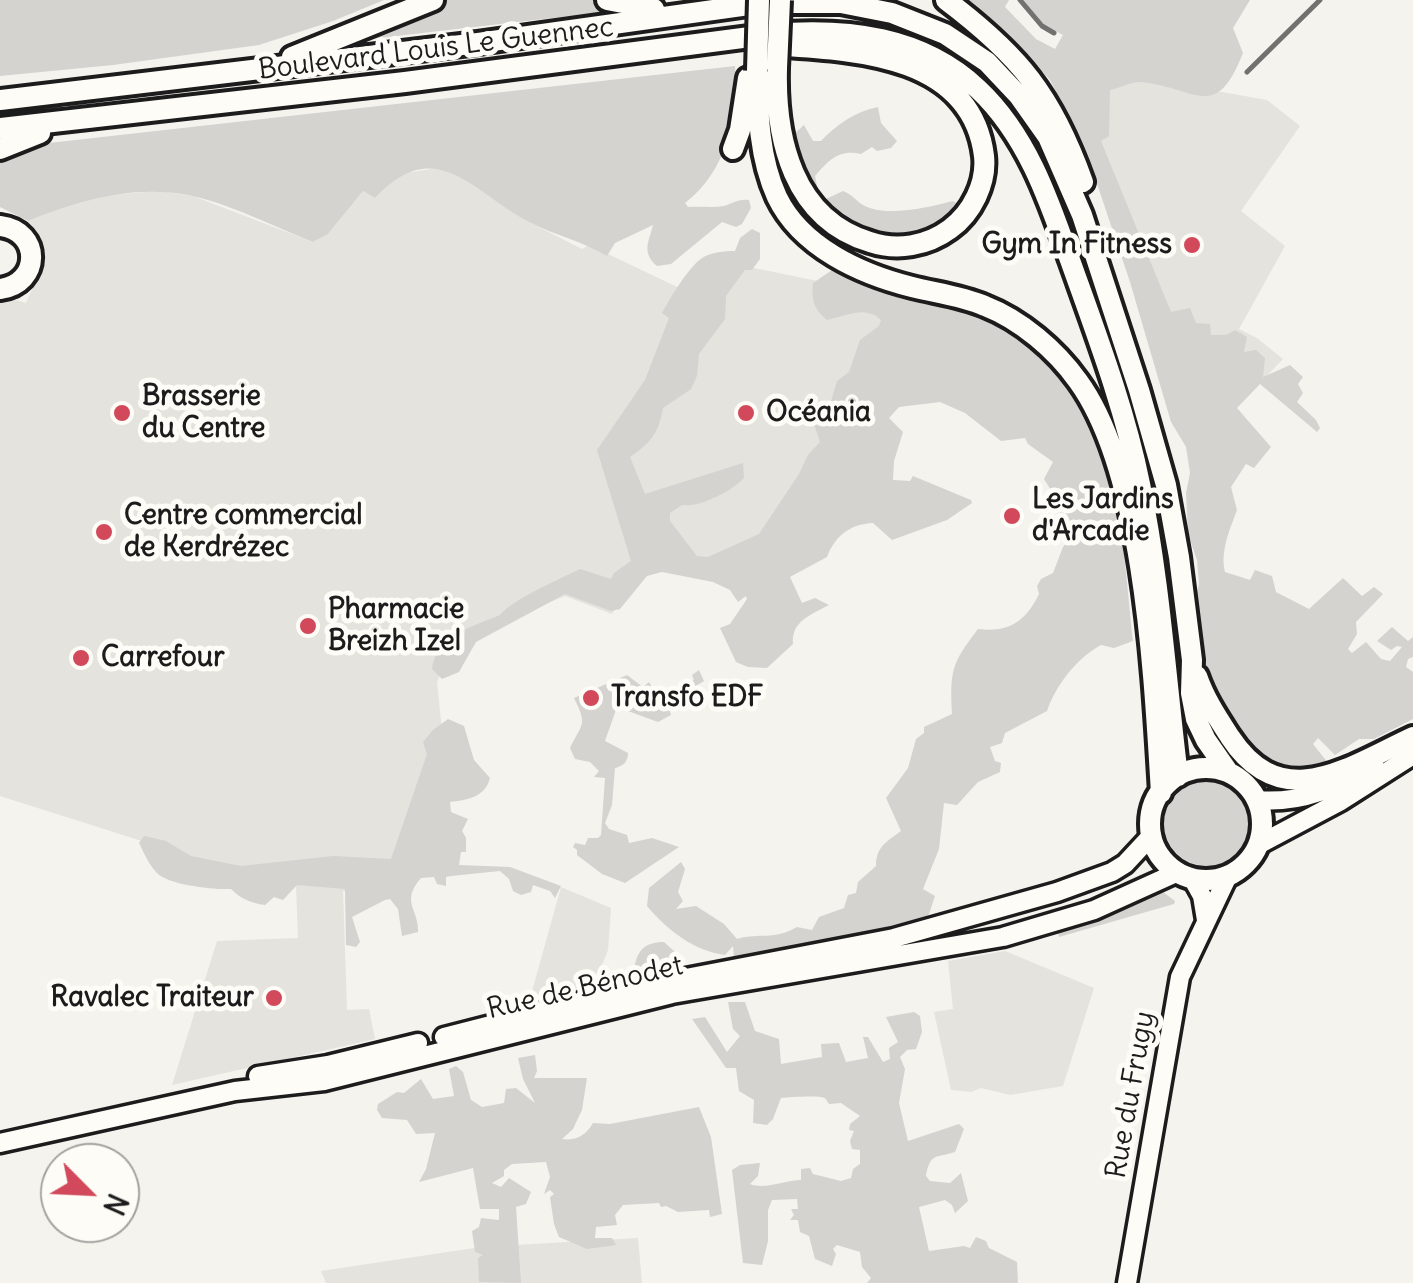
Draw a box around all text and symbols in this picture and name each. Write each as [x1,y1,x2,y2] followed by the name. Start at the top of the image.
[257,11,615,87] street label: Boulevard Louis Le Guennec
[981,228,1172,262] place label: Gym In Fitness
[1181,234,1203,256] marker: Gym In Fitness
[142,380,265,446] place label: Brasserie du Centre
[766,396,871,430] place label: Océania
[111,402,133,424] marker: Brasserie du Centre
[735,402,757,424] marker: Océania
[1032,483,1174,549] place label: Les Jardins d'Arcadie
[124,499,362,565] place label: Centre commercial de Kerdrézec
[1001,505,1023,527] marker: Les Jardins d'Arcadie
[93,521,115,543] marker: Centre commercial de Kerdrézec
[328,593,464,659] place label: Pharmacie Breizh Izel
[297,615,319,637] marker: Pharmacie Breizh Izel
[101,641,225,675] place label: Carrefour
[70,647,92,669] marker: Carrefour
[611,681,763,715] place label: Transfo EDF
[580,687,602,709] marker: Transfo EDF
[484,949,686,1027] street label: Rue de Bénodet
[51,981,254,1015] place label: Ravalec Traiteur
[263,987,285,1009] marker: Ravalec Traiteur
[1100,1009,1162,1181] street label: Rue du Frugy
[40,1143,140,1243] north arrow
[95,1188,136,1221] text: N

